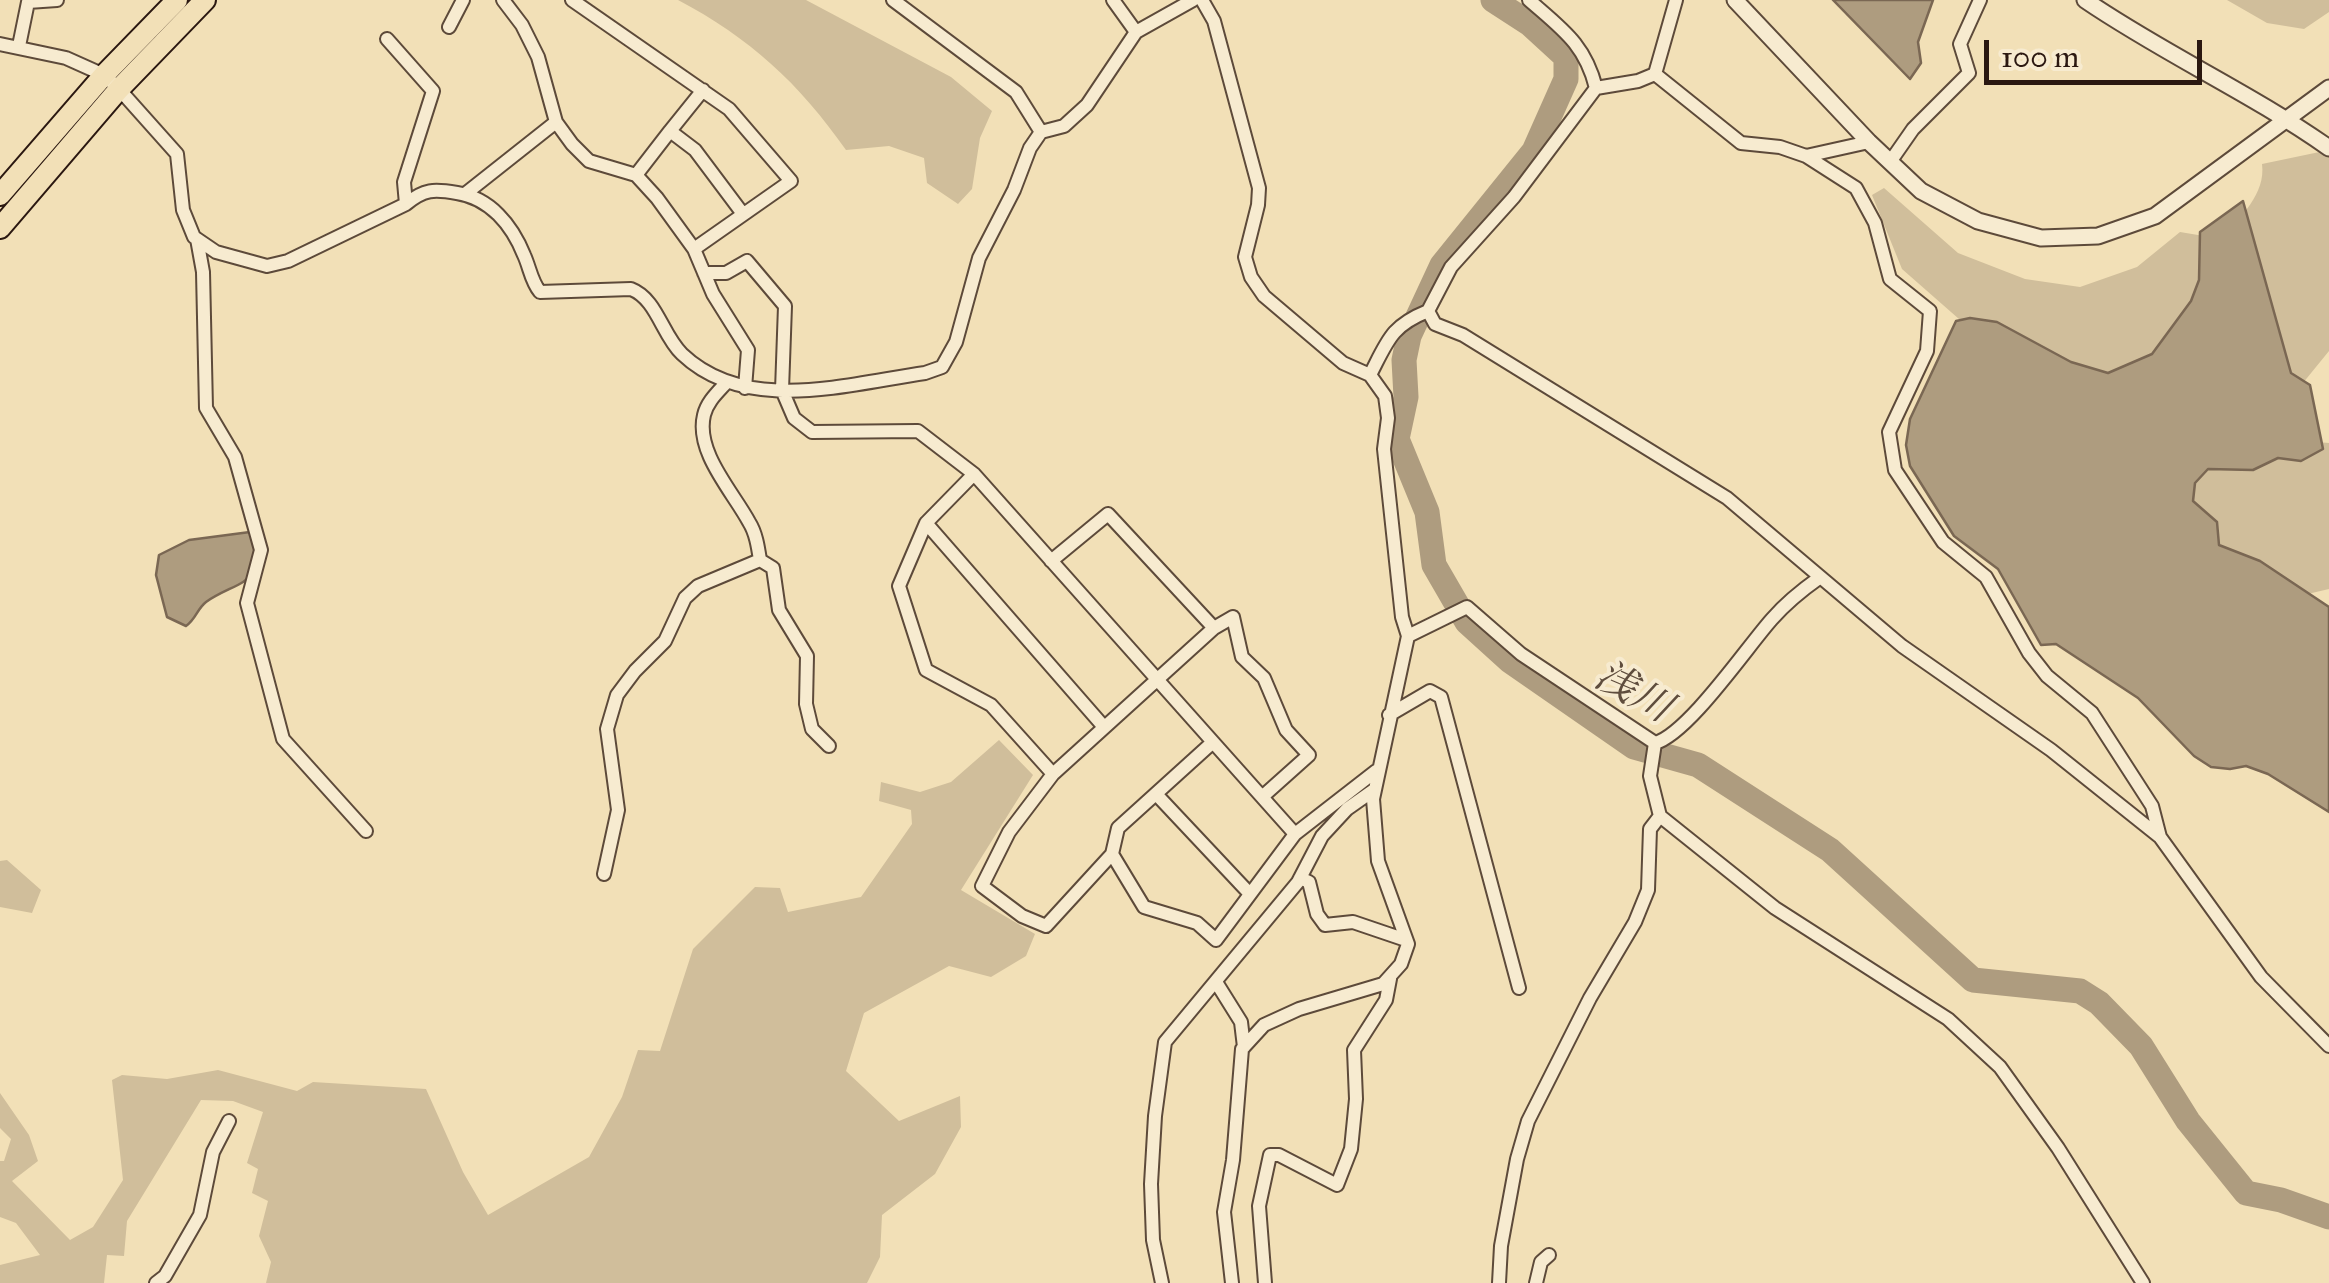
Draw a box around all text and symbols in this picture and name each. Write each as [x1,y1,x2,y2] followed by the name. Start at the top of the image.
[1989,20,2206,82] scale bar
[2001,39,2079,75] text: 100 m
[1585,654,1679,734] water label: 浅川

